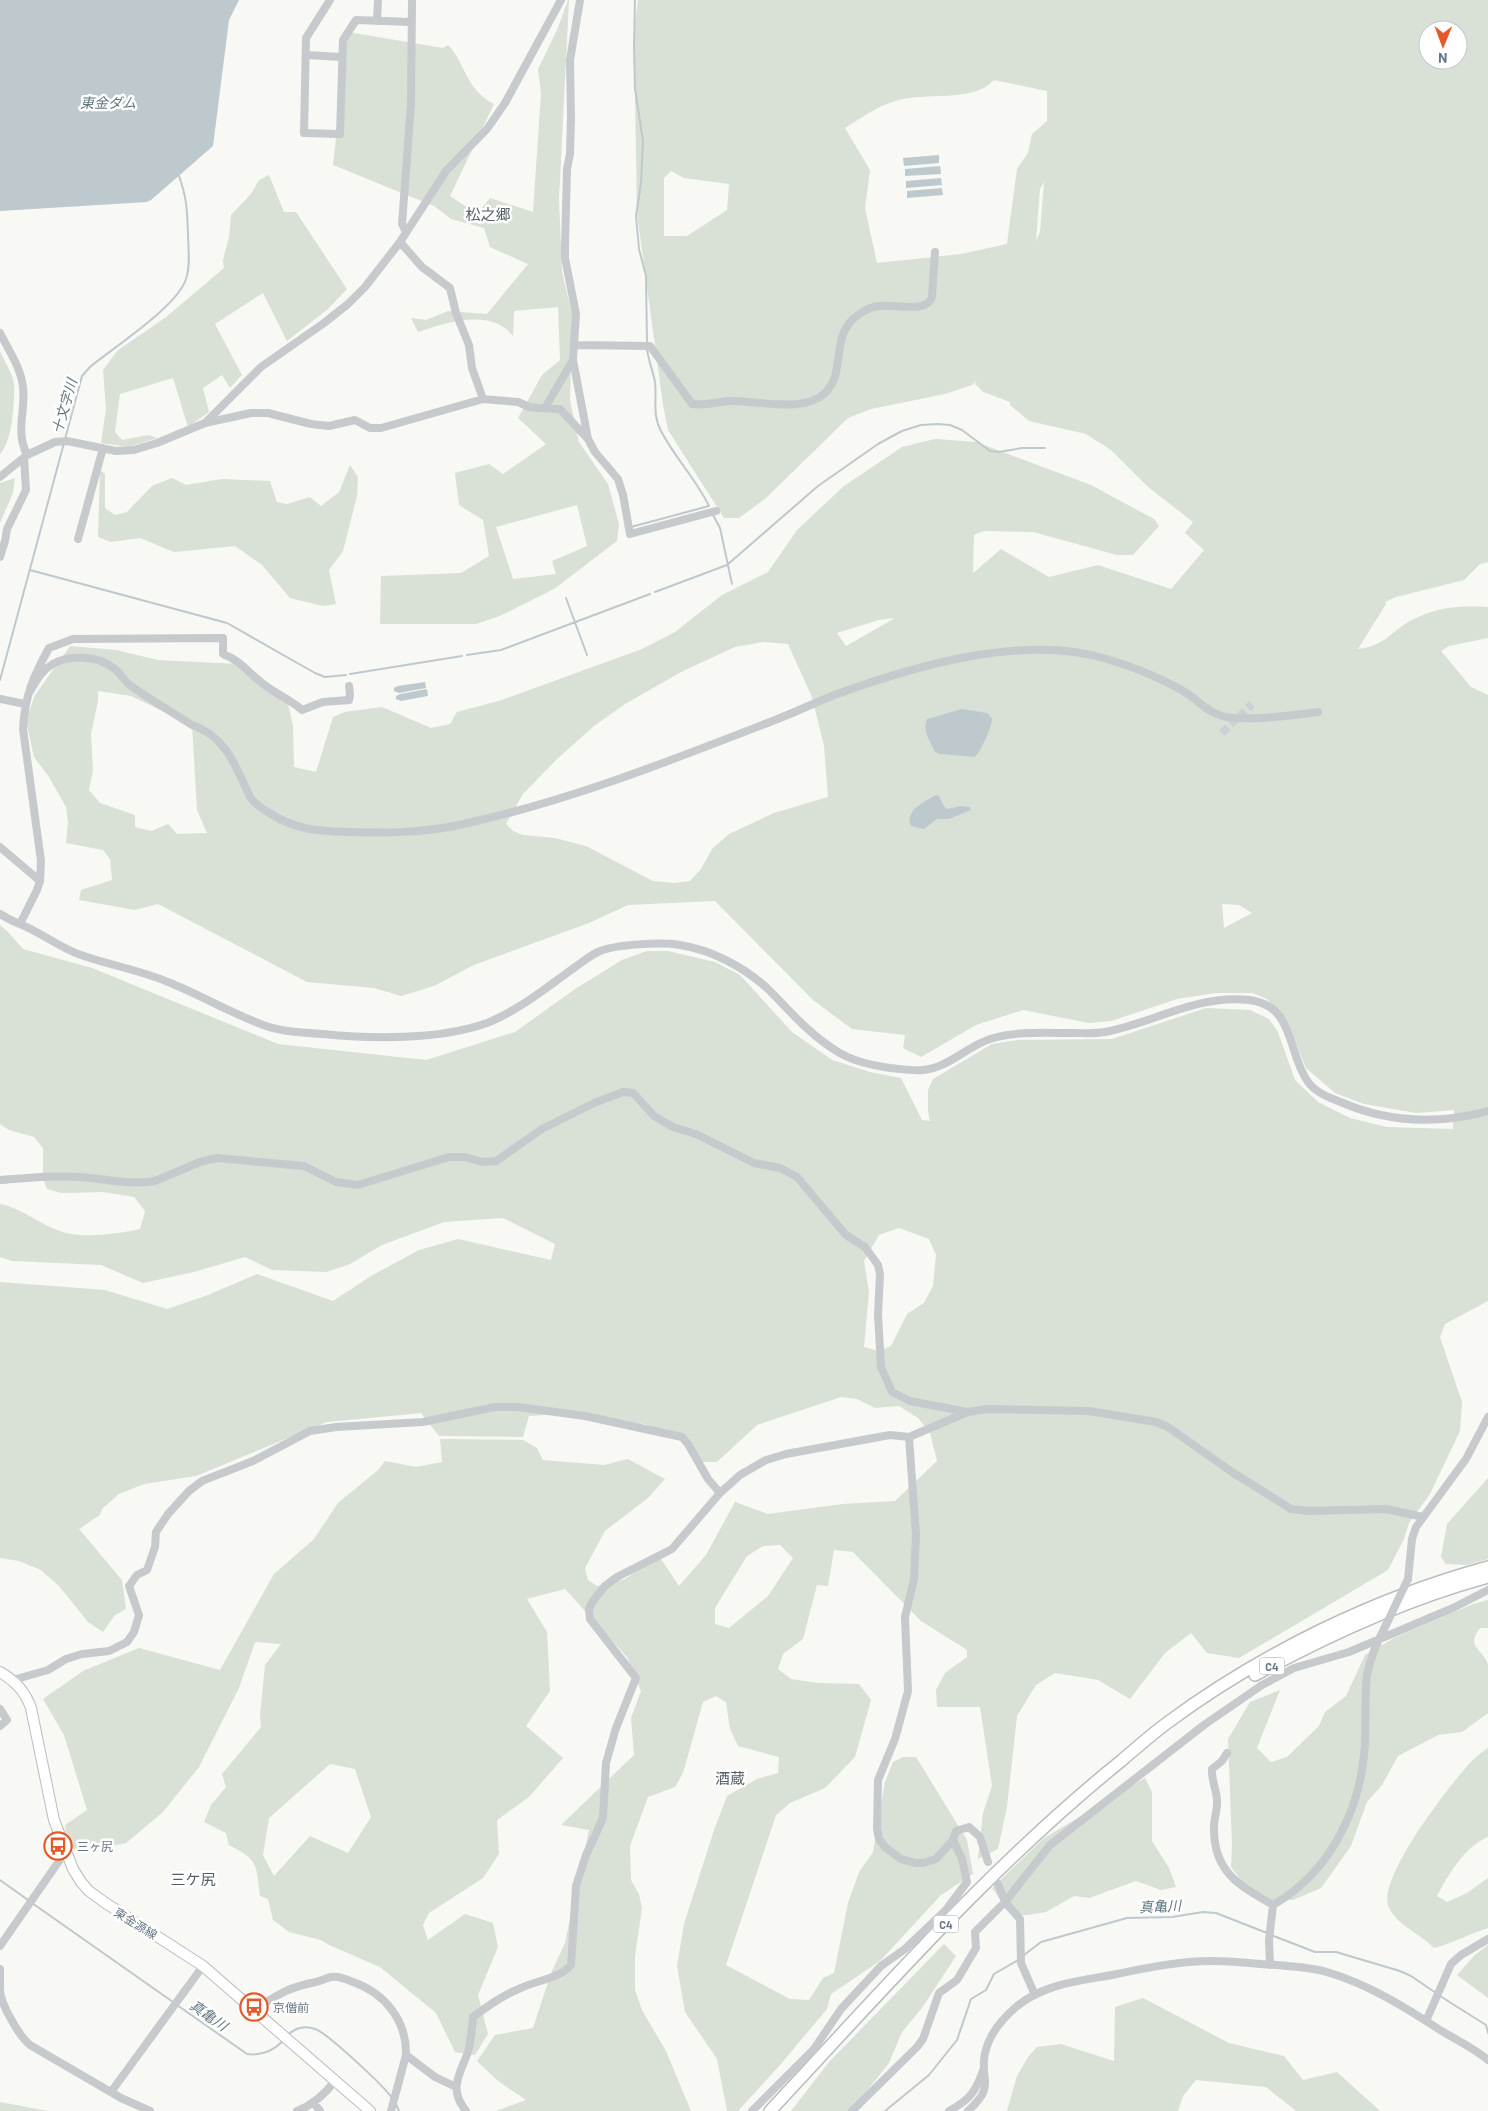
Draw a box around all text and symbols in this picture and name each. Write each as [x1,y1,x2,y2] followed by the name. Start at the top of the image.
[1418,20,1468,70] north arrow
[1438,50,1448,67] text: N
[80,94,136,111] water label: 東金ダム
[465,205,511,223] district label: 松之郷
[48,375,80,435] water label: 十文字川
[1260,1658,1284,1674] road number: C4
[715,1769,745,1787] district label: 酒蔵
[43,1831,73,1861] bus stop icon: 三ヶ尻
[77,1839,113,1853] place label: 三ヶ尻
[170,1870,216,1888] district label: 三ケ尻
[1139,1896,1183,1916] water label: 真亀川
[112,1904,160,1942] street label: 東金源線
[934,1916,958,1932] road number: C4
[239,1992,269,2022] bus stop icon: 京僧前
[187,1996,233,2035] water label: 真亀川
[273,2000,309,2014] place label: 京僧前

